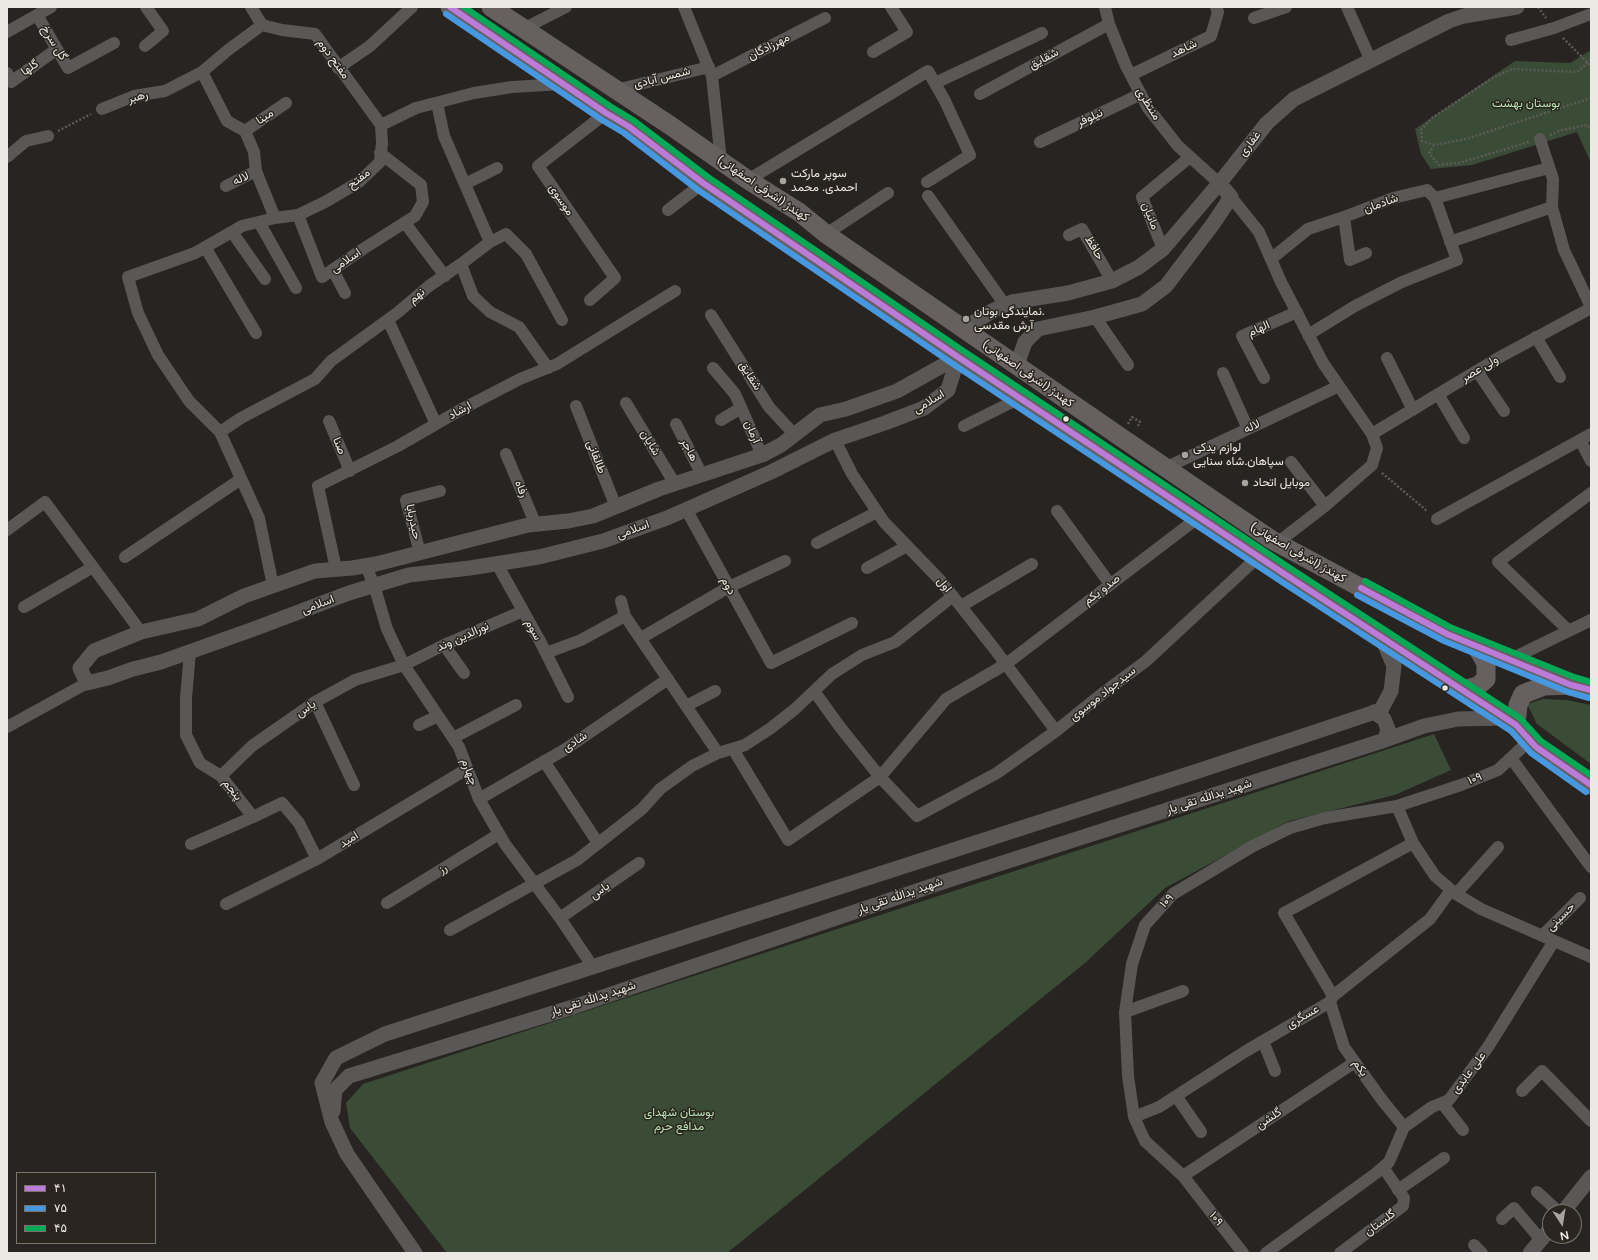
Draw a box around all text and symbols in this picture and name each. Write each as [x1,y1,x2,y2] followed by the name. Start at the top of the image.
[38,23,70,63] street label: گل سرخ
[746,30,792,64] street label: مهرزادگان
[314,36,352,82] street label: مفتح دوم
[1169,37,1199,61] street label: شاهد
[1027,45,1061,73] street label: شقایق
[18,57,42,79] street label: گلها
[632,64,692,92] street label: شمس آبادی
[1132,85,1164,123] street label: منتظری
[126,87,150,107] street label: رهبر
[1492,97,1560,111] park label: بوستان بهشت
[254,106,276,128] street label: مینا
[1075,106,1105,130] street label: نیلوفر
[1236,129,1264,159] street label: غفاری
[714,153,812,225] street label: کهندژ (اشرفی اصفهانی)
[345,166,373,192] street label: مفتح
[791,167,858,195] place label: سوپر مارکت احمدی. محمد
[230,169,252,189] street label: لاله
[778,176,788,186] marker: سوپر مارکت احمدی. محمد
[545,181,577,219] street label: موسوی
[1362,191,1400,217] street label: شادمان
[1138,200,1162,232] street label: مانیان
[1081,233,1107,263] street label: حافظ
[328,246,364,276] street label: اسلامی
[406,285,428,307] street label: نهم
[974,305,1045,333] place label: نمایندگی بوتان. آرش مقدسی
[961,314,971,324] marker: نمایندگی بوتان. آرش مقدسی
[1246,318,1272,340] street label: الهام
[980,337,1076,411] street label: کهندژ (اشرفی اصفهانی)
[1459,352,1501,386] street label: ولی عصر
[736,359,764,393] street label: شقایق
[911,387,947,417] street label: اسلامی
[446,399,474,423] street label: ارشاد
[1061,414,1071,424] unlabelled marker
[1241,417,1263,437] street label: لاله
[741,418,763,446] street label: آرمان
[637,427,663,459] street label: شایان
[329,435,349,457] street label: صنا
[677,436,701,464] street label: هاجر
[583,438,609,476] street label: طالقانی
[1193,441,1284,469] place label: لوازم یدکی سپاهان.شاه سنایی
[1180,450,1190,460] marker: لوازم یدکی سپاهان.شاه سنایی
[1253,476,1310,490] place label: موبایل اتحاد
[511,478,531,500] street label: رفاه
[1240,478,1250,488] marker: موبایل اتحاد
[402,503,424,541] street label: حیدربابا
[615,517,651,543] street label: اسلامی
[1248,520,1348,586] street label: کهندژ (اشرفی اصفهانی)
[1081,572,1123,608] street label: صدو یکم
[933,574,955,596] street label: اول
[717,575,739,597] street label: دوم
[300,592,336,618] street label: اسلامی
[521,617,545,643] street label: سوم
[435,619,491,655] street label: نورالدین وند
[1067,664,1139,724] street label: سیدجواد موسوی
[1440,683,1450,693] unlabelled marker
[293,697,319,721] street label: یاس
[560,729,590,755] street label: شادی
[457,757,481,787] street label: چهارم
[1466,770,1484,788] street label: ۱۰۹
[219,776,245,804] street label: پنجم
[1164,776,1254,818] street label: شهید یدالله تقی یار
[337,829,361,851] street label: امید
[436,861,450,877] street label: رز
[855,875,945,917] street label: شهید یدالله تقی یار
[587,879,613,903] street label: یاس
[1157,891,1177,911] street label: ۱۰۹
[1544,900,1578,934] street label: حسینی
[548,978,638,1020] street label: شهید یدالله تقی یار
[1284,1002,1322,1032] street label: عسگری
[1449,1049,1489,1097] street label: علی عابدی
[1349,1057,1371,1079] street label: یکم
[1253,1105,1285,1133] street label: گلشن
[644,1106,714,1134] park label: بوستان شهدای مدافع حرم
[16,1172,156,1244] legend
[54,1181,67,1195] text: ۴۱
[54,1201,67,1215] text: ۷۵
[1542,1204,1582,1244] north arrow
[1362,1207,1398,1239] street label: گلستان
[1206,1209,1226,1229] street label: ۱۰۹
[54,1221,67,1235] text: ۴۵
[1559,1228,1570,1243] text: N

